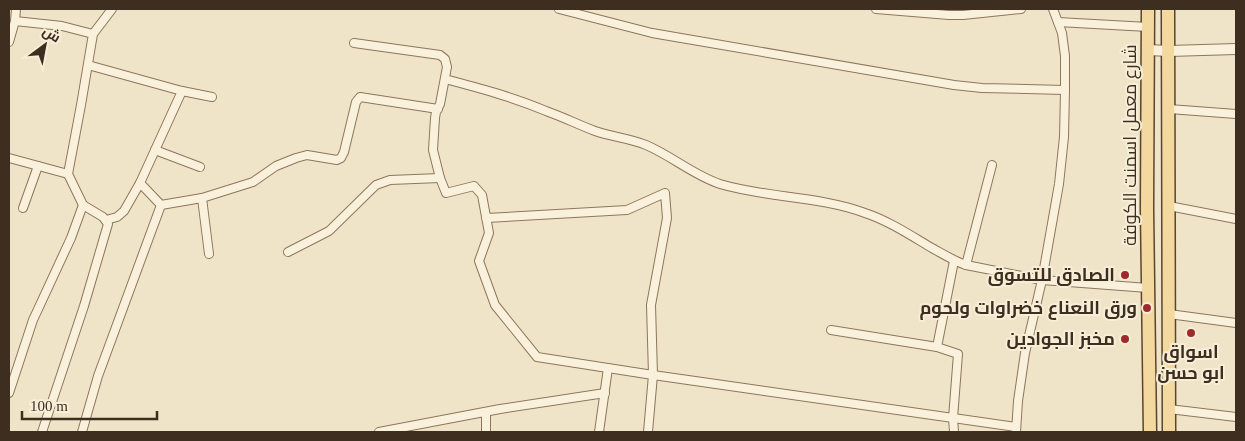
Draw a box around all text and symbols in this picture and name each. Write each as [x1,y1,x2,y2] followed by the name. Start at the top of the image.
[20,20,70,70] north arrow
[40,22,64,46] text: ش
[1120,44,1142,246] street label: شارع معمل اسمنت الكوفة
[988,265,1115,286] place label: الصادق للتسوق
[1119,269,1131,281] marker: الصادق للتسوق
[919,298,1137,320] place label: ورق النعناع خضراوات ولحوم
[1141,302,1153,314] marker: ورق النعناع خضراوات ولحوم
[1185,327,1197,339] marker: اسواق ابو حسن
[1007,329,1115,350] place label: مخبز الجوادين
[1119,333,1131,345] marker: مخبز الجوادين
[1157,342,1225,384] place label: اسواق ابو حسن
[22,388,158,420] scale bar
[30,398,68,414] text: 100 m

